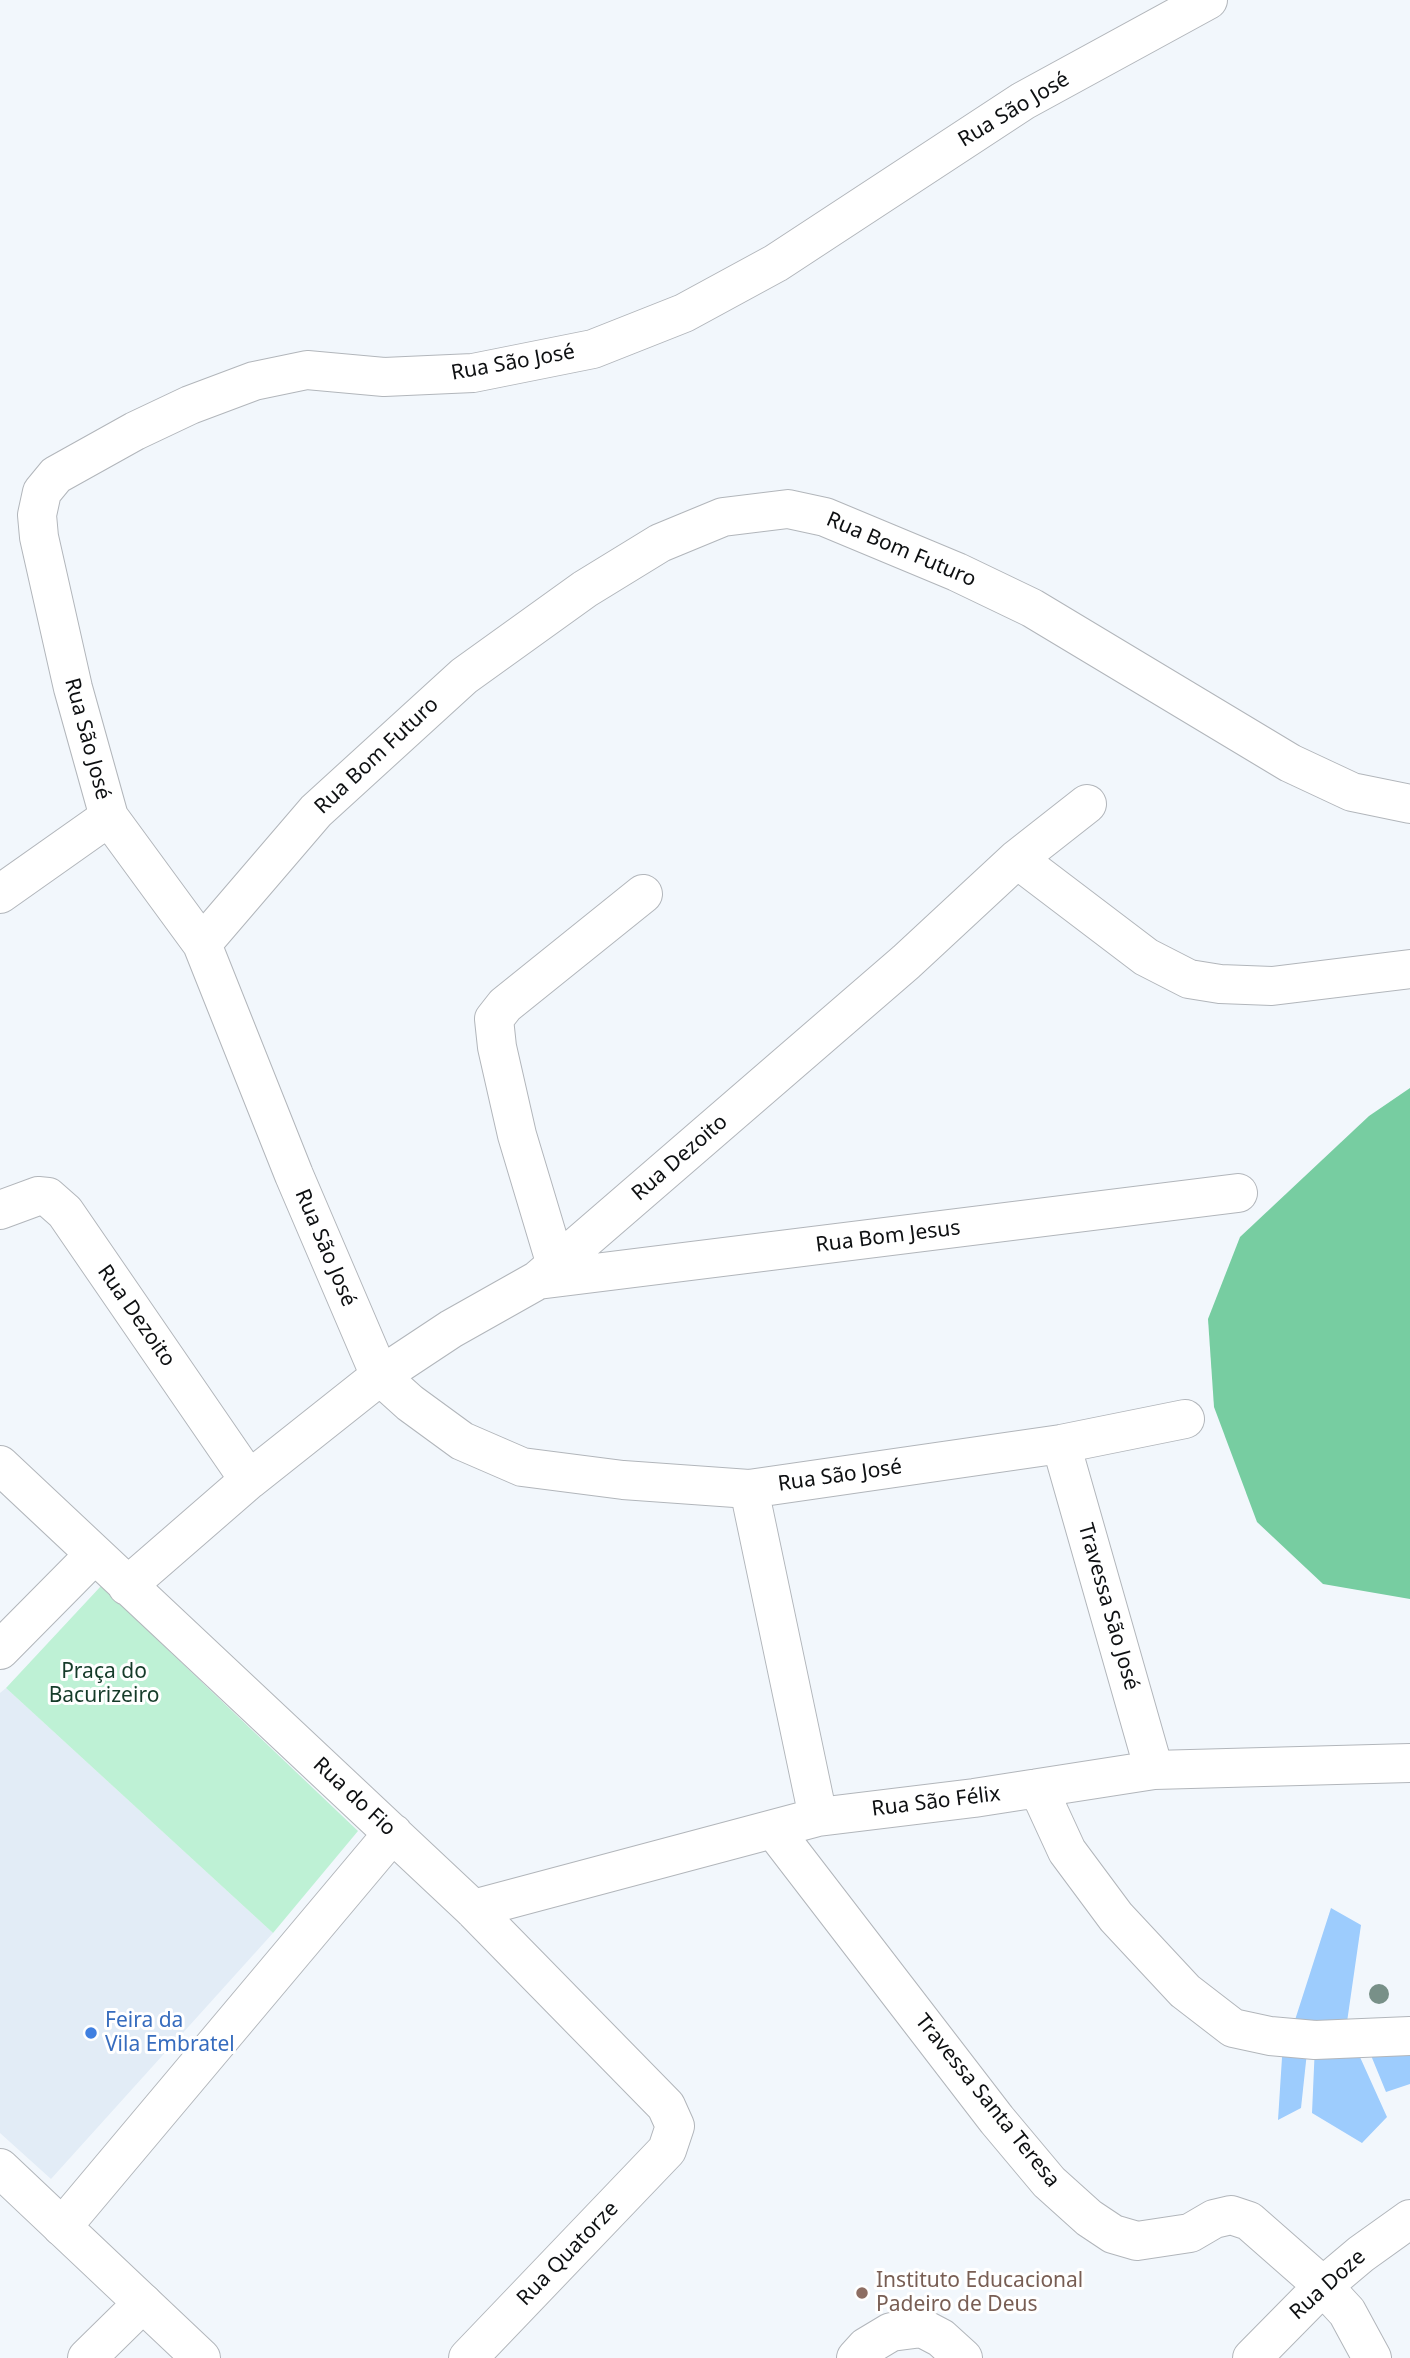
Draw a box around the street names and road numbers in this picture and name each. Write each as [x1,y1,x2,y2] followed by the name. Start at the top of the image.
[954,67,1074,153] street label: Rua São José
[449,340,577,386] street label: Rua São José
[822,507,980,593] street label: Rua Bom Futuro
[59,675,115,803] street label: Rua São José
[310,692,444,820] street label: Rua Bom Futuro
[627,1110,733,1206] street label: Rua Dezoito
[289,1186,361,1310] street label: Rua São José
[814,1216,962,1258] street label: Rua Bom Jesus
[92,1260,180,1372] street label: Rua Dezoito
[776,1455,904,1497] street label: Rua São José
[1072,1521,1144,1693] street label: Travessa São José
[308,1753,400,1841] street label: Rua do Fio
[870,1782,1002,1822] street label: Rua São Félix
[909,2009,1065,2193] street label: Travessa Santa Teresa
[512,2197,624,2311] street label: Rua Quatorze
[1285,2245,1371,2325] street label: Rua Doze

